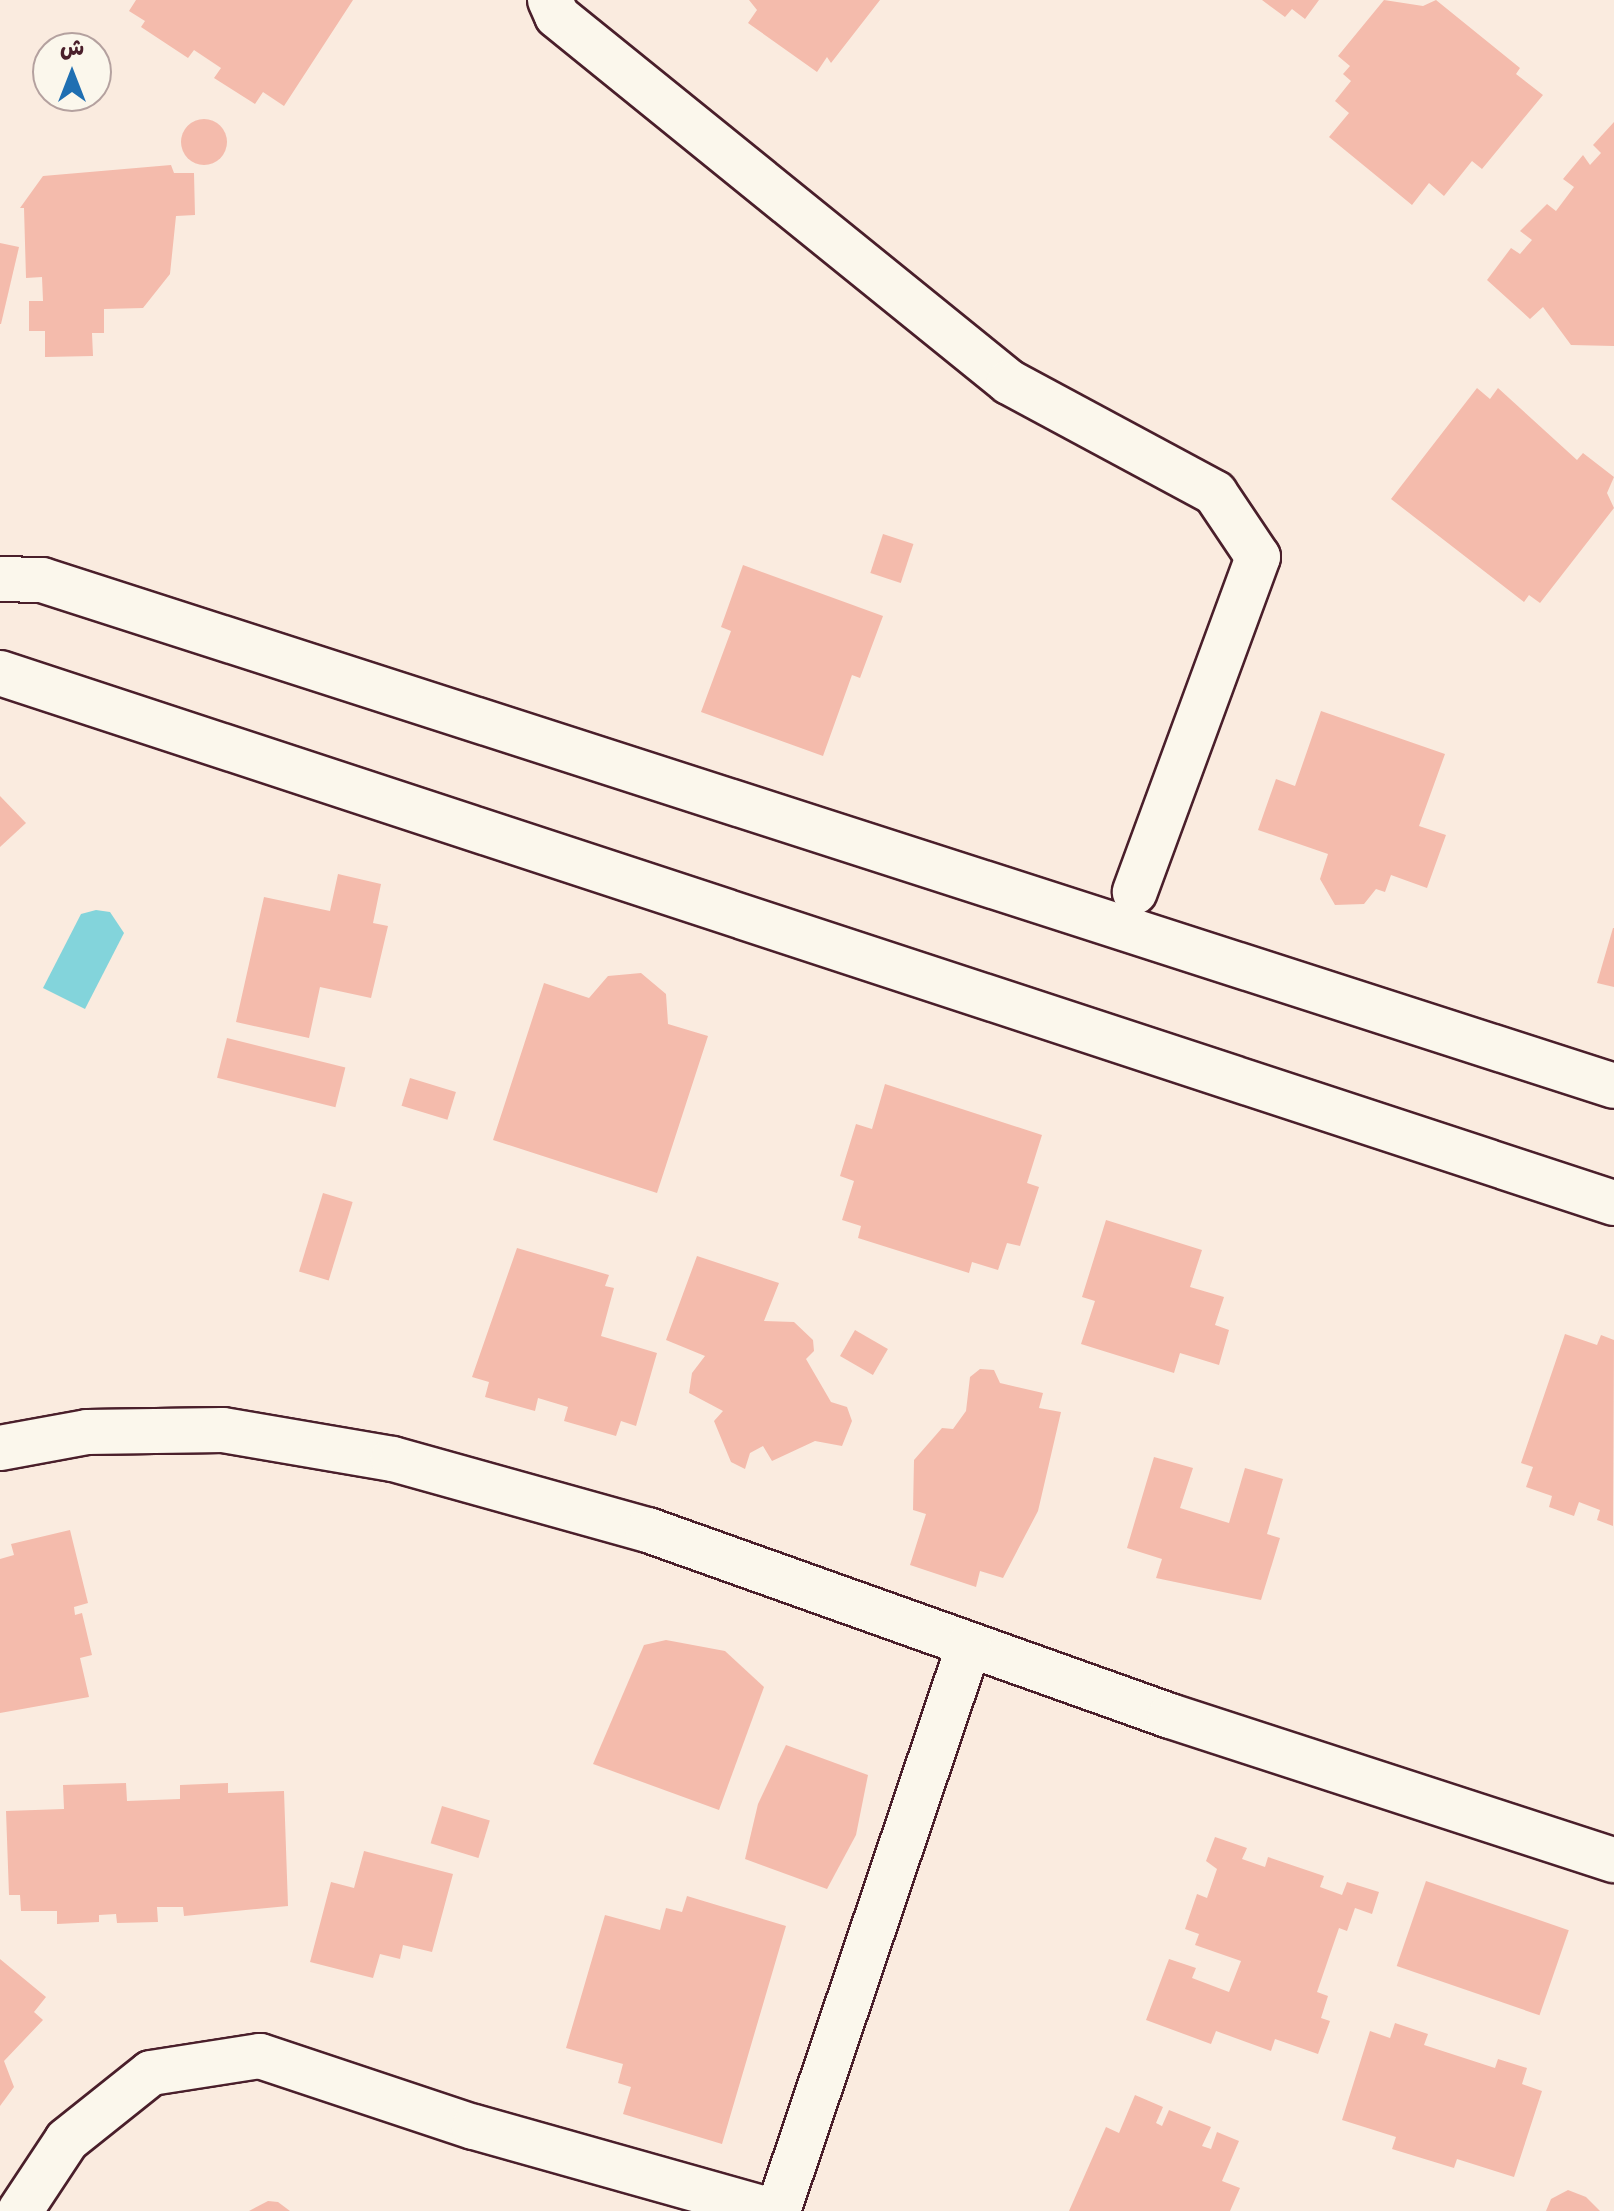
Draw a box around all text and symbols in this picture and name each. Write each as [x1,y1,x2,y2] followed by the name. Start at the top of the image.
[32,32,112,112] north arrow
[60,34,84,66] text: ش

